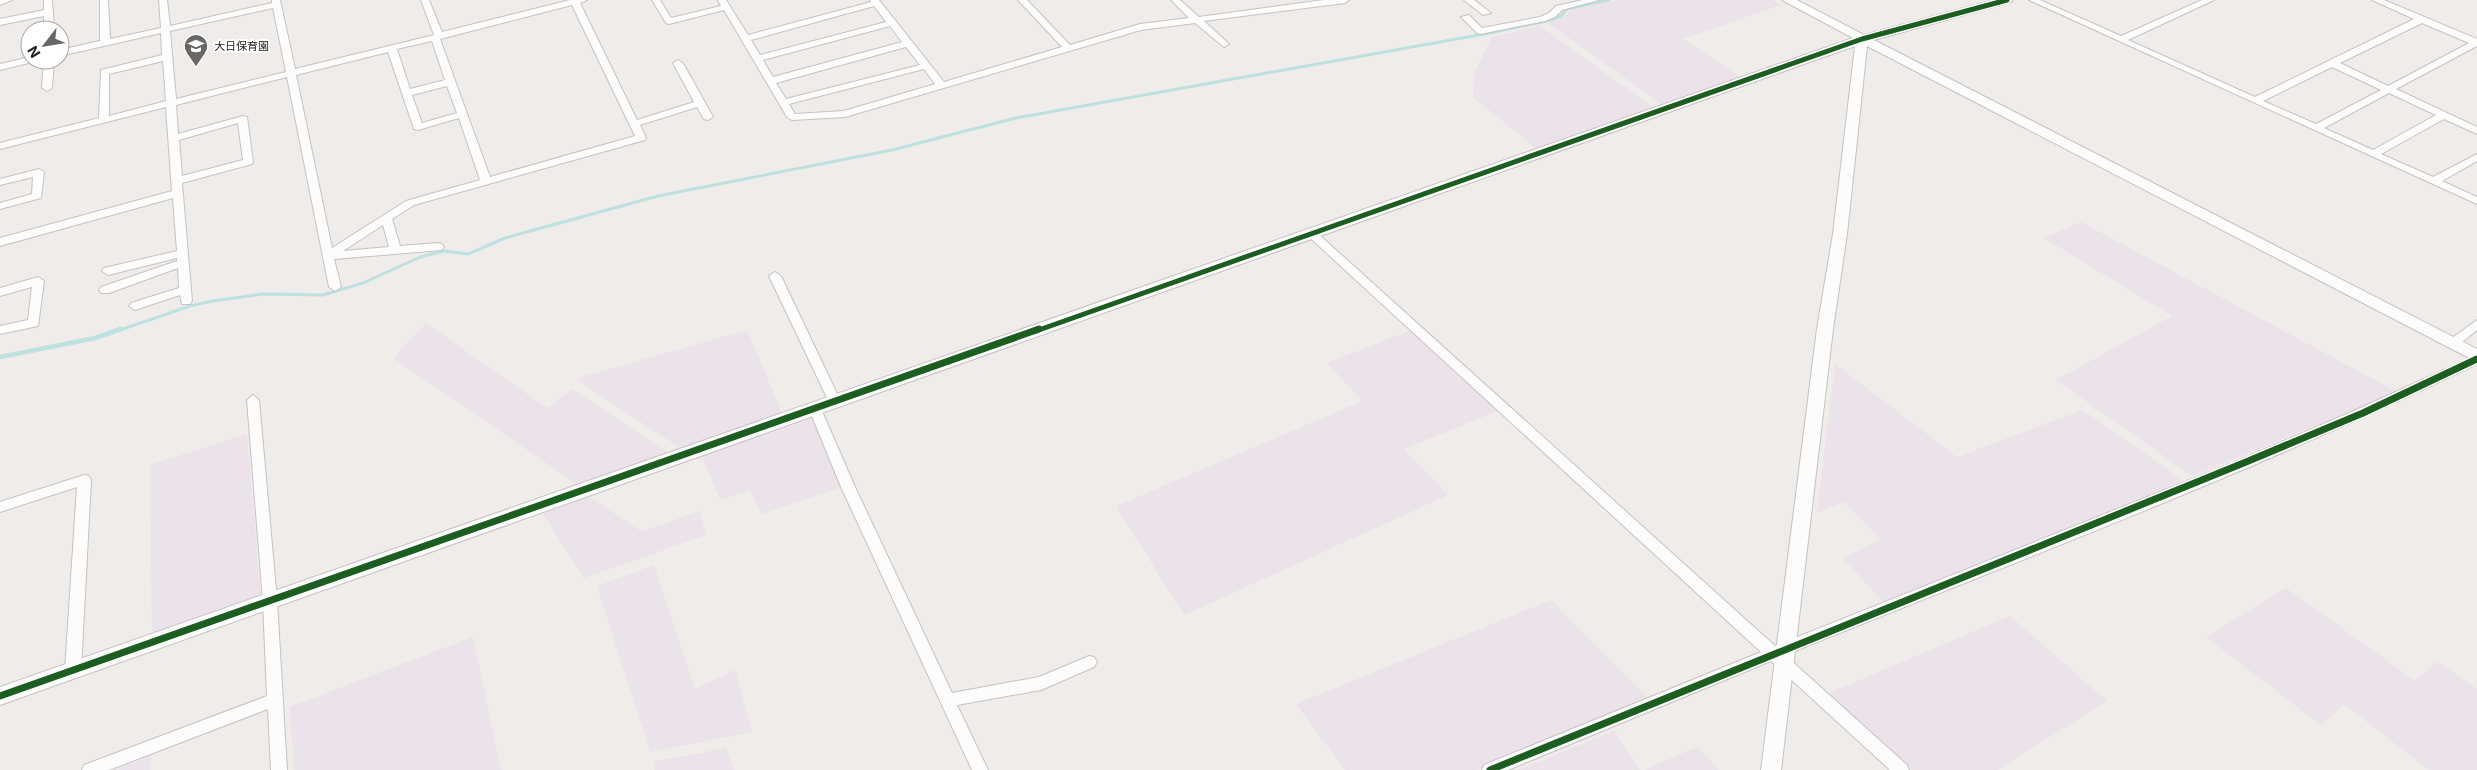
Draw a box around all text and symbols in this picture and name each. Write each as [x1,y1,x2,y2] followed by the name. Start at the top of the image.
[20,20,70,70] north arrow
[183,33,209,67] school or university icon: 大日保育園
[214,39,269,53] place label: 大日保育園
[23,43,43,61] text: N

